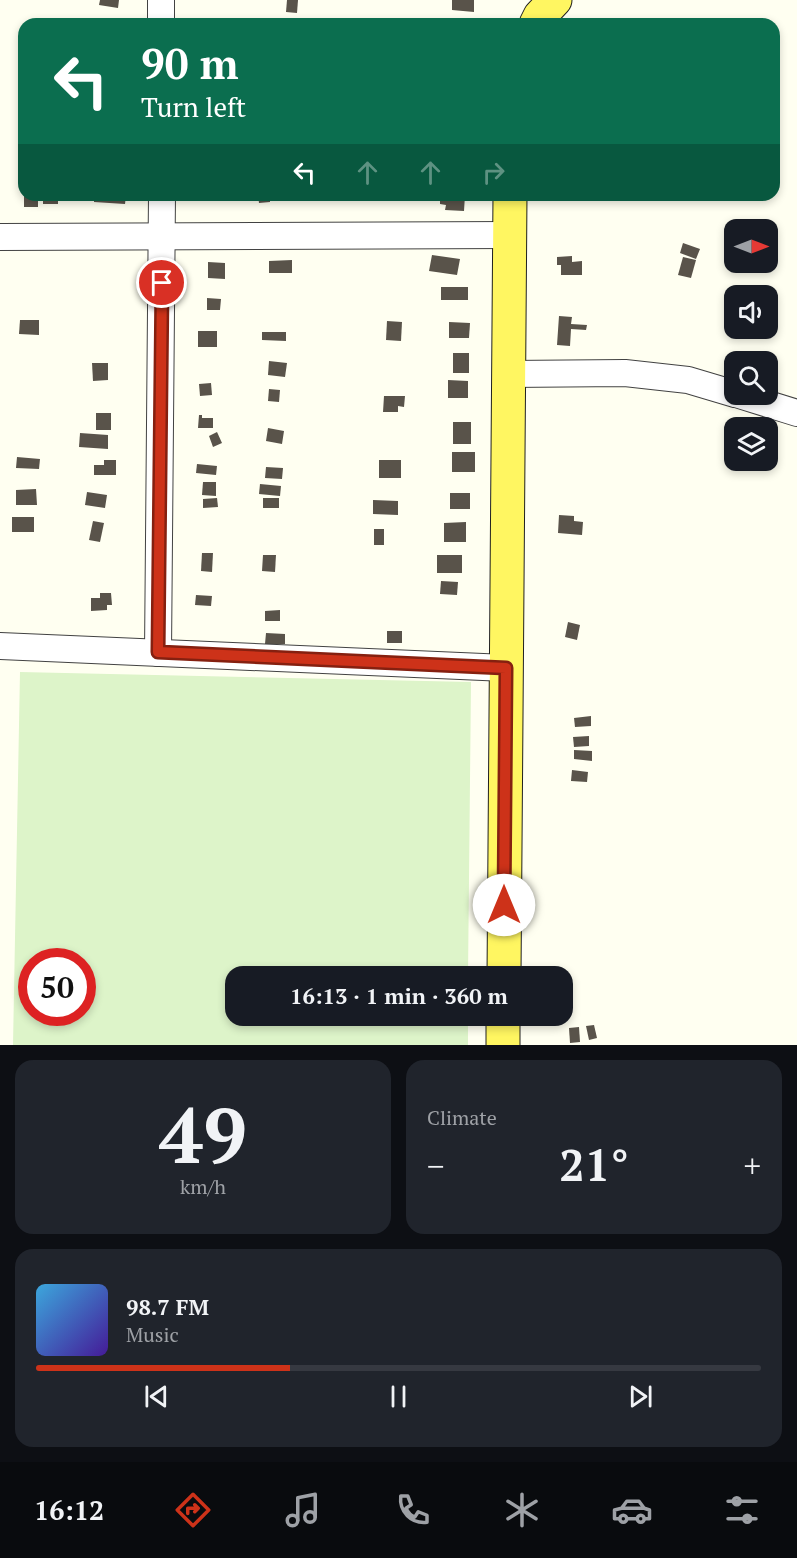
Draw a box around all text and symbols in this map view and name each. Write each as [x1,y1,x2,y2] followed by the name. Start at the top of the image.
[141,35,239,91] text: 90 m
[42,42,120,120] icon: left
[141,89,246,125] text: Turn left
[288,156,321,189] icon: left
[351,156,384,189] icon: ahead
[414,156,447,189] icon: ahead
[477,156,510,189] icon: right
[724,219,778,273] north arrow
[724,219,778,471] map controls
[136,257,187,308] pin
[145,266,178,299] icon: arrive
[724,285,778,339] button: sound
[724,351,778,405] button: search
[724,417,778,471] button: layers
[472,873,536,937] position arrow
[18,948,96,1026] speed limit sign: 50
[290,981,508,1010] text: 16:13 · 1 min · 360 m
[159,1082,247,1185] text: 49
[427,1104,497,1131] text: Climate
[559,1134,629,1194] text: 21°
[427,1144,445,1187] text: −
[743,1144,761,1187] text: +
[180,1173,226,1200] text: km/h
[126,1292,209,1321] text: 98.7 FM
[126,1321,179,1348] text: Music
[140,1380,173,1413] icon: previous
[382,1380,415,1413] icon: pause
[624,1380,657,1413] icon: next
[172,1489,214,1531] icon: directions
[282,1489,324,1531] icon: music
[392,1489,434,1531] icon: phone
[501,1489,543,1531] icon: climate
[611,1489,653,1531] icon: car
[721,1489,763,1531] icon: filters
[34,1492,104,1528] text: 16:12

